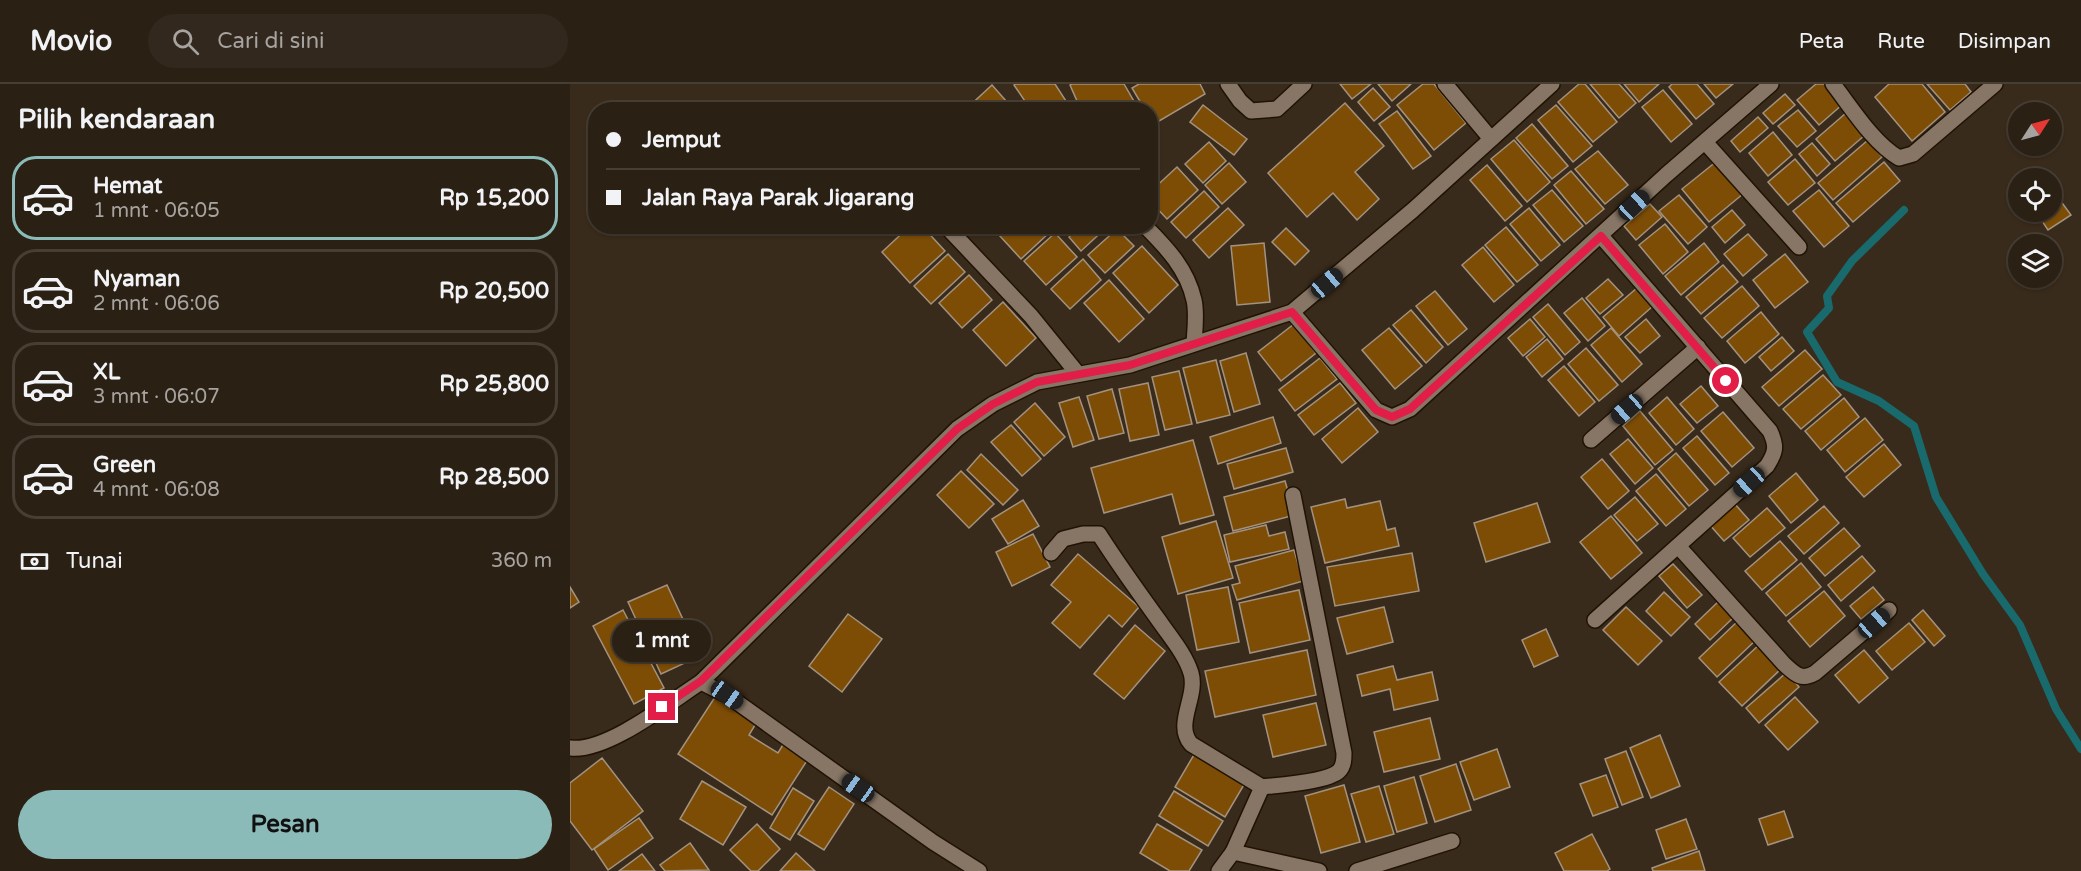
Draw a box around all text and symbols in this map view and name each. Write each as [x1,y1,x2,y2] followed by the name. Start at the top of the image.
[148,14,568,68] search box
[30,24,112,58] text: Movio
[169,25,202,58] icon: search
[217,28,325,54] text: Cari di sini
[1799,29,1844,54] text: Peta
[1877,29,1925,54] text: Rute
[1958,29,2051,54] text: Disimpan
[2008,102,2062,156] north arrow
[2008,102,2062,288] map controls
[18,103,215,136] text: Pilih kendaraan
[642,127,721,153] text: Jemput
[2008,168,2062,222] button: locate
[21,171,75,225] icon: car
[93,173,162,199] text: Hemat
[439,185,549,211] text: Rp 15,200
[642,185,914,211] text: Jalan Raya Parak Jigarang
[1615,186,1653,224] car
[93,199,220,223] text: 1 mnt · 06:05
[2008,234,2062,288] button: layers
[21,264,75,318] icon: car
[1307,265,1347,301] car
[93,266,180,292] text: Nyaman
[439,278,549,304] text: Rp 20,500
[93,292,220,316] text: 2 mnt · 06:06
[21,357,75,411] icon: car
[93,359,120,385] text: XL
[1712,367,1739,394] route start
[439,371,549,397] text: Rp 25,800
[93,385,220,409] text: 3 mnt · 06:07
[1608,390,1646,428] car
[21,450,75,504] icon: car
[93,452,156,478] text: Green
[1730,463,1768,501] car
[439,464,549,490] text: Rp 28,500
[93,478,220,502] text: 4 mnt · 06:08
[18,545,51,578] icon: cash
[66,548,123,574] text: Tunai
[491,549,552,573] text: 360 m
[1855,604,1893,642] car
[612,620,712,662] callout: 1 mnt
[634,629,689,653] text: 1 mnt
[707,677,747,713] car
[648,693,675,720] route end
[838,770,878,806] car
[18,790,552,859] button: Pesan

